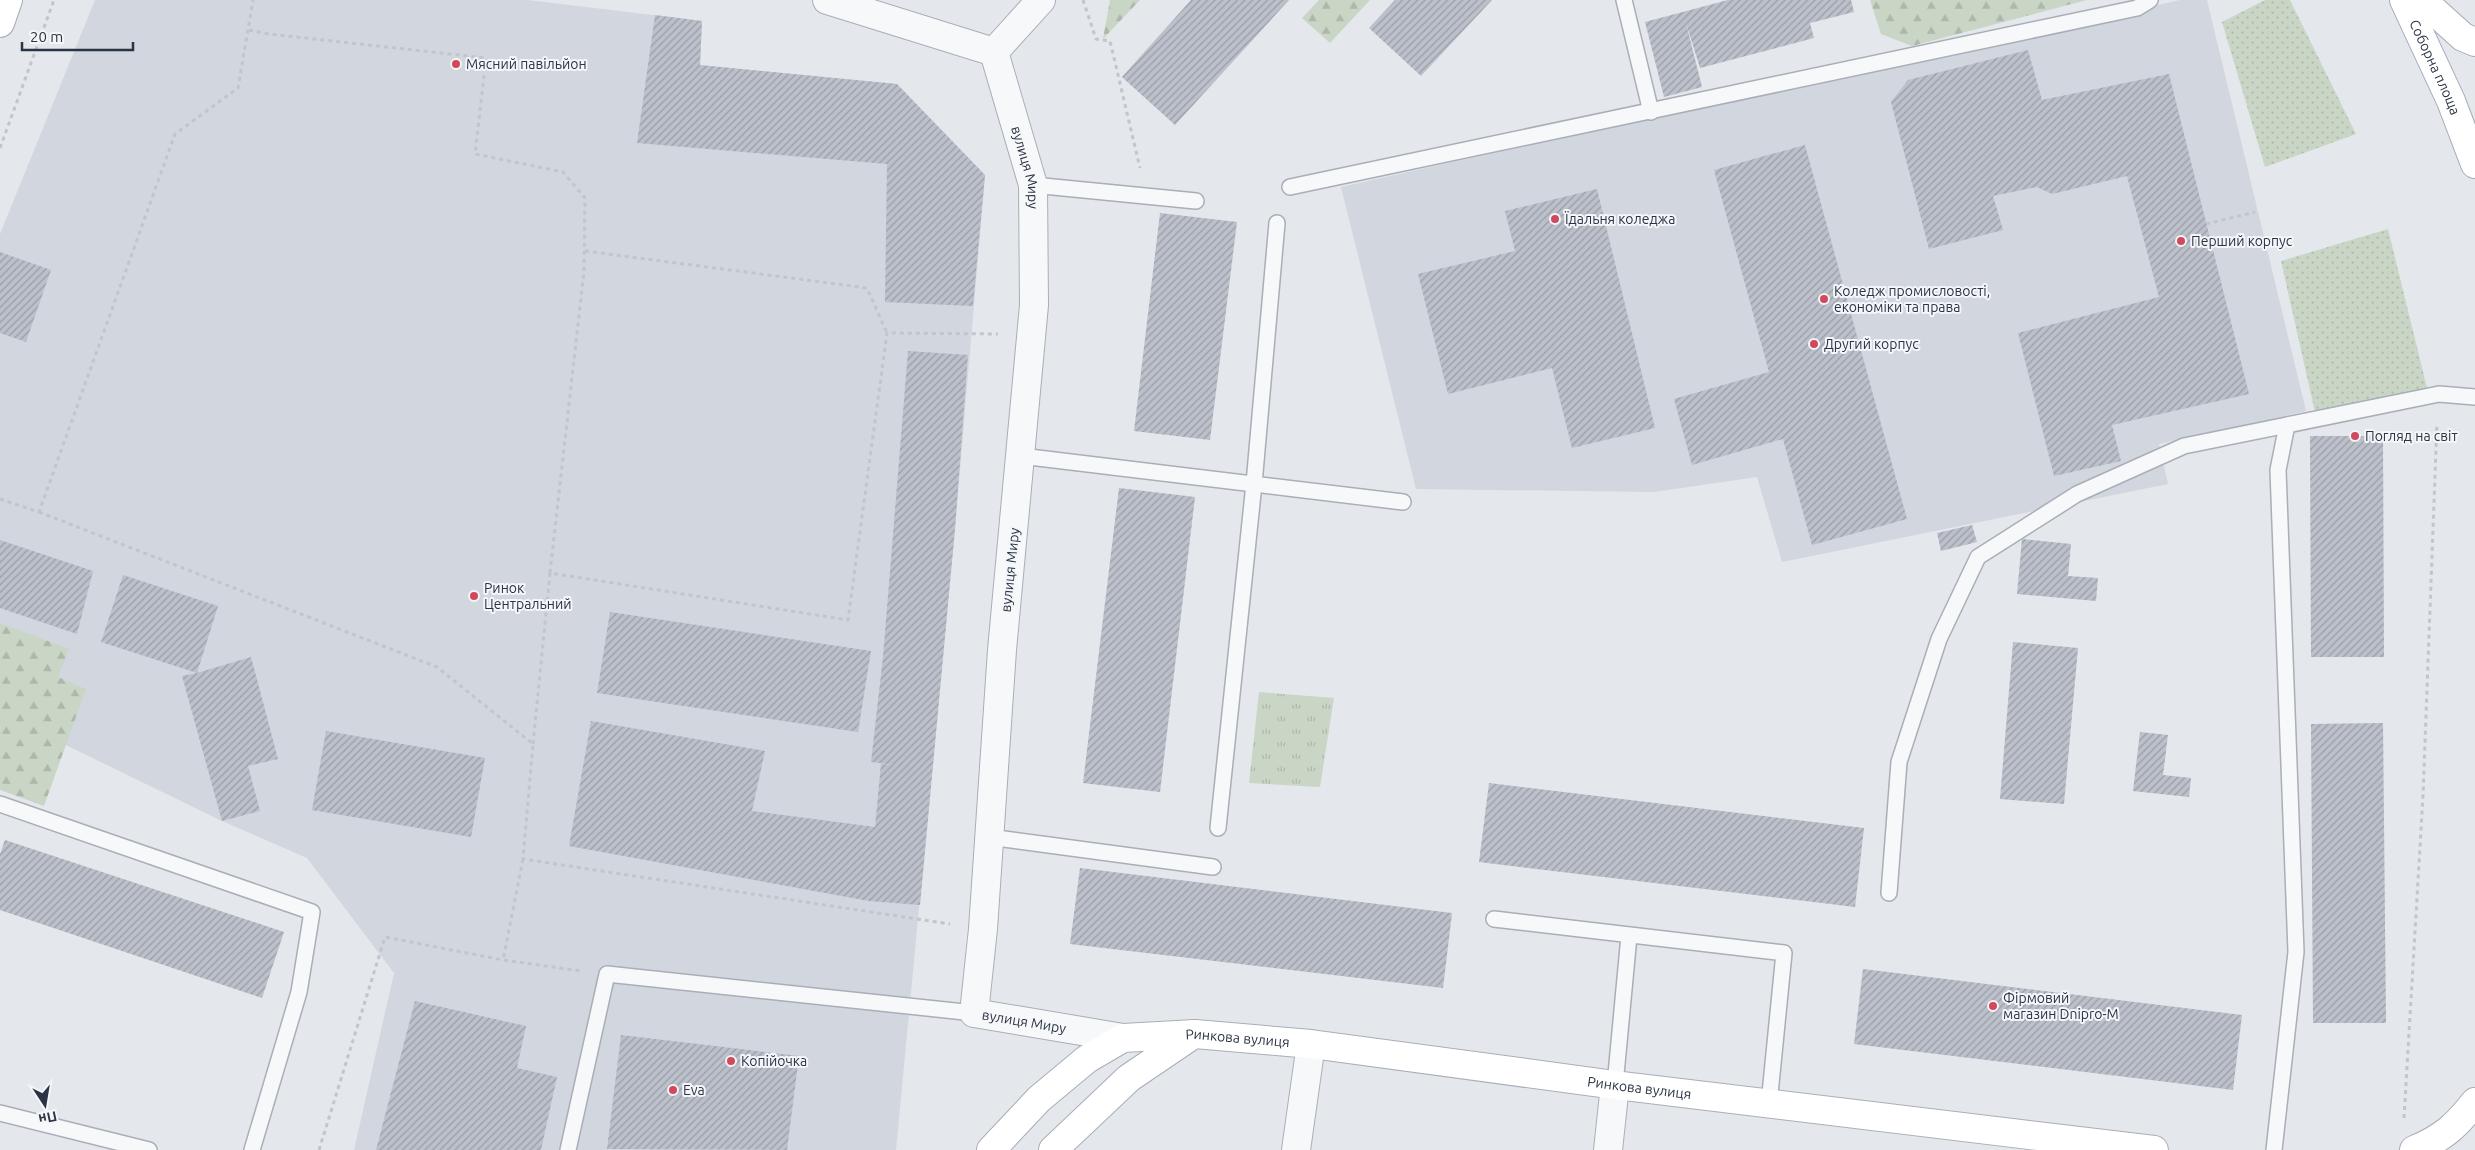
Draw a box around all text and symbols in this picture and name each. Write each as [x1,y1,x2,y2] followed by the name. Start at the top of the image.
[2406,17,2464,117] street label: Соборна площа
[22,20,134,52] scale bar
[30,28,63,45] text: 20 m
[466,56,587,72] place label: Мясний павільйон
[450,58,462,70] marker: Мясний павільйон
[1008,124,1041,209] street label: вулиця Миру
[1564,211,1675,227] place label: Їдальня коледжа
[1549,213,1561,225] marker: Їдальня коледжа
[2191,233,2293,249] place label: Перший корпус
[2175,235,2187,247] marker: Перший корпус
[1834,283,1990,315] place label: Коледж промисловості, економіки та права
[1818,293,1830,305] marker: Коледж промисловості, економіки та права
[1824,336,1919,352] place label: Другий корпус
[1808,338,1820,350] marker: Другий корпус
[2365,428,2458,444] place label: Погляд на світ
[2349,430,2361,442] marker: Погляд на світ
[998,527,1022,613] street label: вулиця Миру
[484,580,572,612] place label: Ринок Центральний
[468,590,480,602] marker: Ринок Центральний
[2003,990,2119,1022] place label: Фірмовий магазин Dnipro-M
[1987,1000,1999,1012] marker: Фірмовий магазин Dnipro-M
[981,1006,1068,1036] street label: вулиця Миру
[1185,1026,1290,1050] street label: Ринкова вулиця
[741,1053,807,1069] place label: Копійочка
[725,1055,737,1067] marker: Копійочка
[1586,1073,1692,1102] street label: Ринкова вулиця
[20,1080,70,1130] north arrow
[683,1082,705,1098] place label: Eva
[667,1084,679,1096] marker: Eva
[37,1108,58,1127] text: Пн

